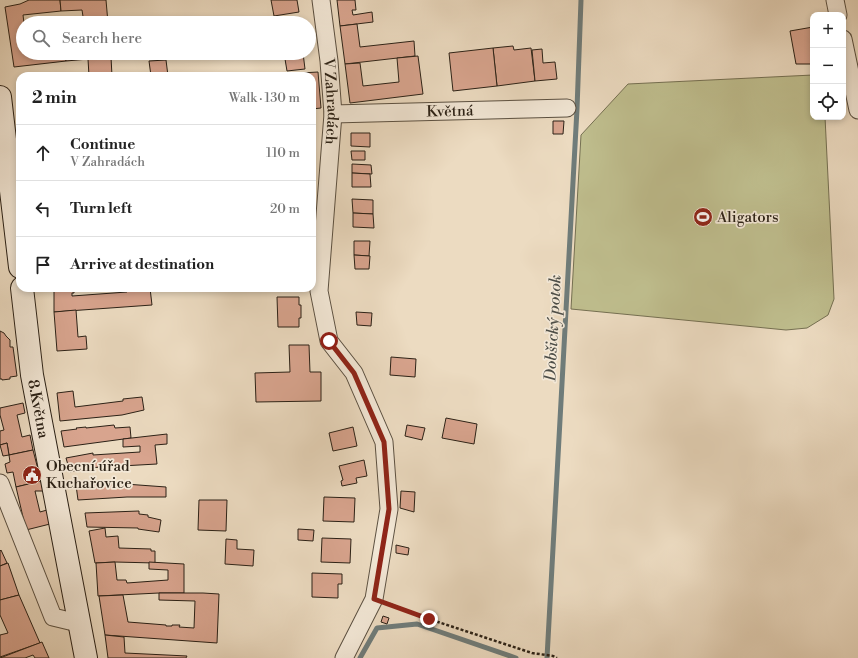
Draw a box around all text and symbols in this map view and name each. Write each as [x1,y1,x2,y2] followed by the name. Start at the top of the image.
[810,12,846,120] map controls
[810,12,846,48] button: +
[16,16,316,60] search box
[30,27,52,49] icon: search
[62,29,142,48] text: Search here
[810,48,846,84] button: −
[319,56,342,145] street label: V Zahradách
[810,84,846,120] button: locate
[32,87,77,109] text: 2 min
[229,90,300,106] text: Walk · 130 m
[426,101,474,122] street label: Květná
[70,135,135,154] text: Continue
[32,142,54,164] icon: ahead
[266,145,300,161] text: 110 m
[70,154,145,170] text: V Zahradách
[32,198,54,220] icon: left
[70,199,132,218] text: Turn left
[270,201,300,217] text: 20 m
[692,206,714,228] sports icon: Aligators
[716,208,779,227] place label: Aligators
[32,254,54,276] icon: arrive
[70,255,214,274] text: Arrive at destination
[540,274,566,383] water label: Dobšický potok
[320,332,338,350] route start
[23,378,53,440] street label: 8.Května
[46,457,132,493] place label: Obecní úřad Kuchařovice
[21,464,43,486] public building icon: Obecní úřad Kuchařovice
[420,610,438,628] route end

